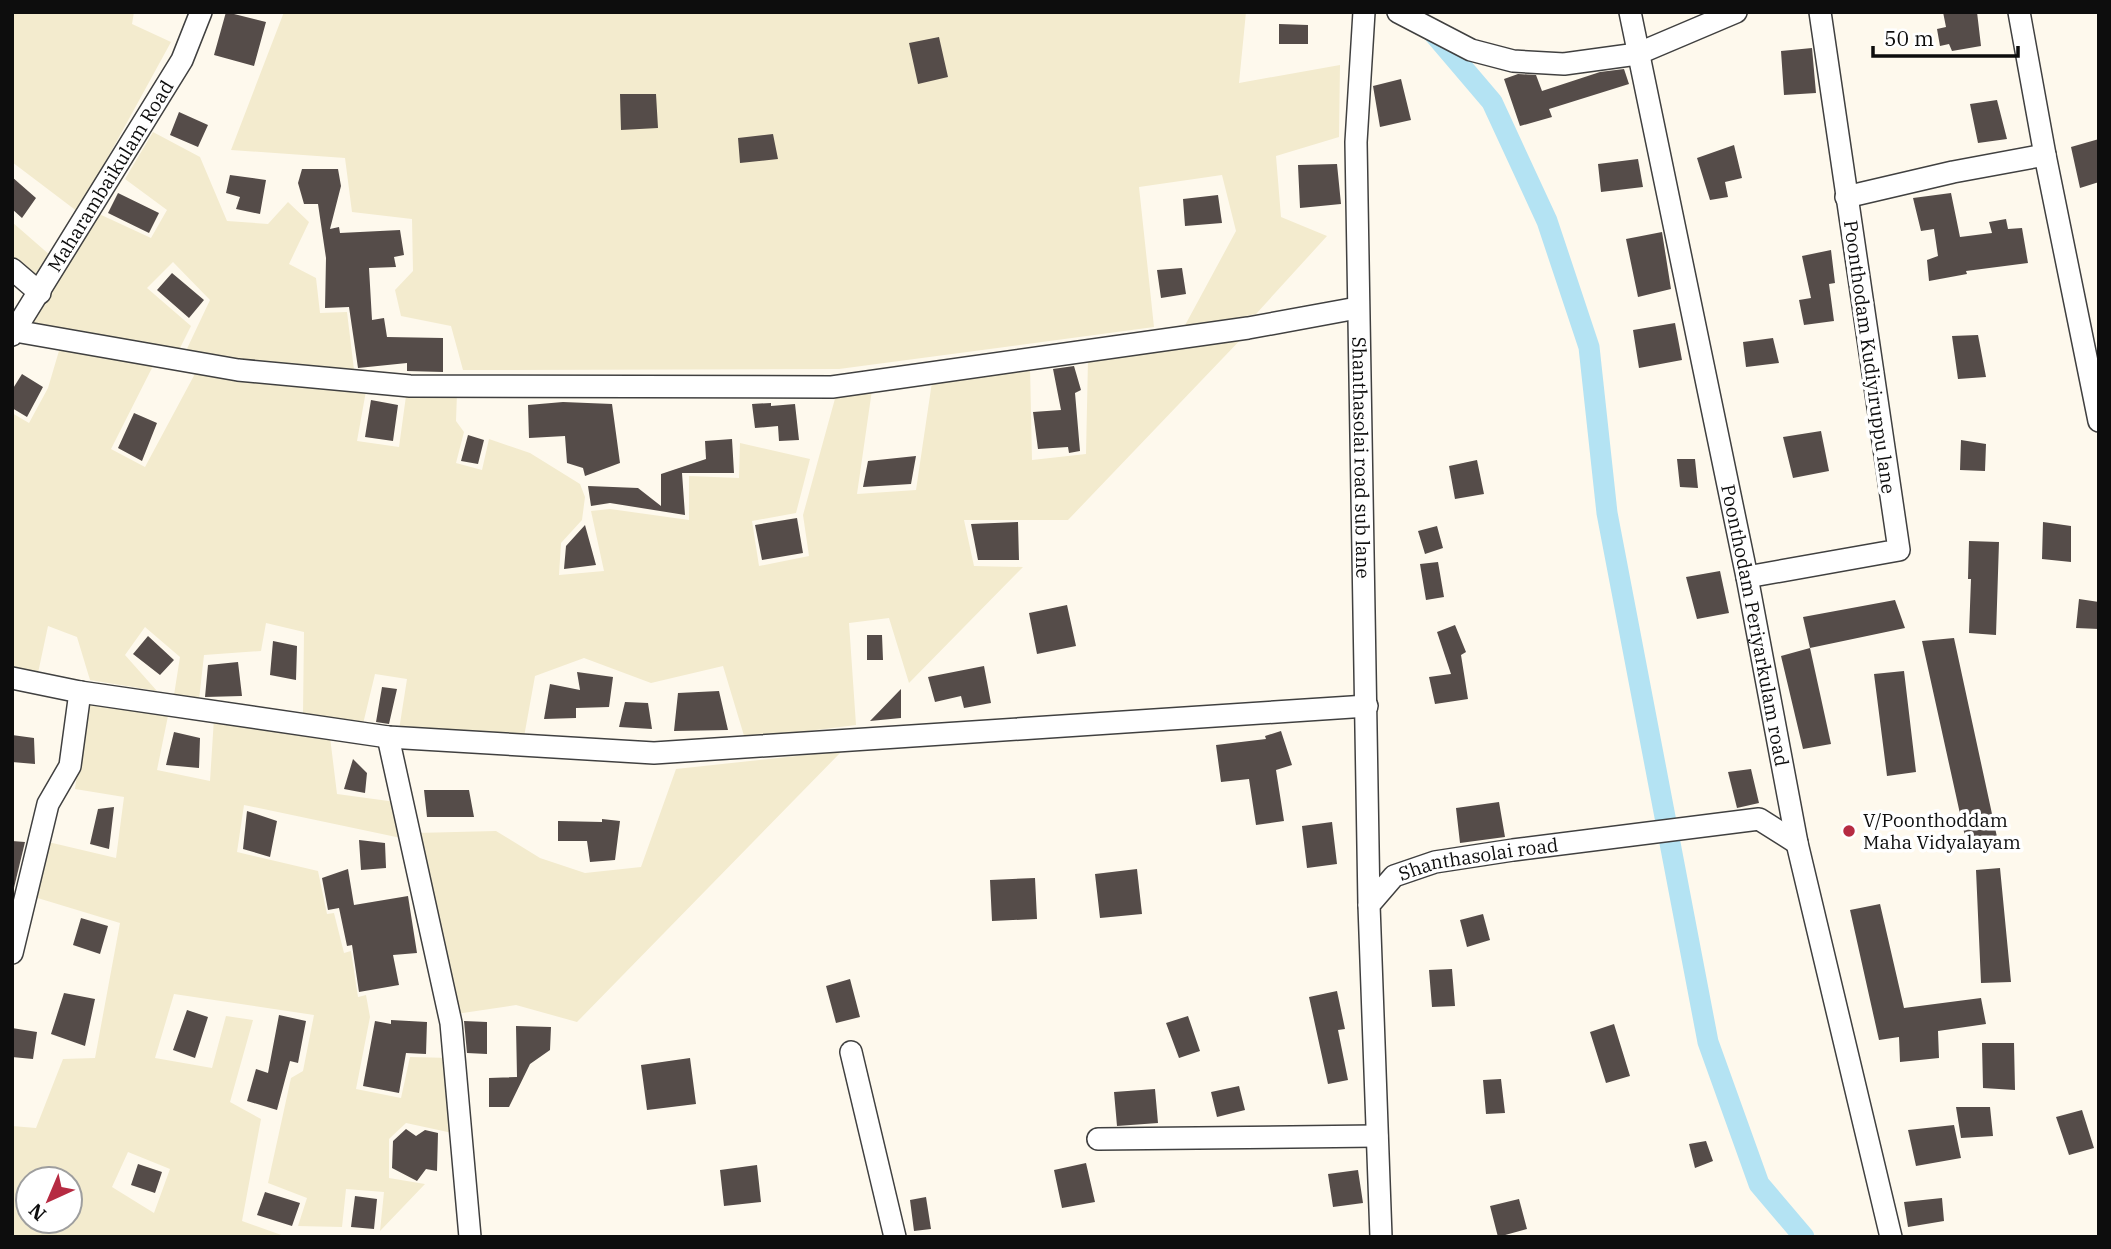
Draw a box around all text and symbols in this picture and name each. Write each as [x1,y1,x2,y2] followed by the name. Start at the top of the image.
[1873,14,2018,58] scale bar
[1884,24,1934,52] text: 50 m
[42,76,179,276] street label: Maharambaikulam Road
[1839,219,1901,495] street label: Poonthodam Kudiyiruppu lane
[1347,337,1375,579] street label: Shanthasolai road sub lane
[1716,482,1794,768] street label: Poonthodam Periyarkulam road
[1863,808,2021,854] place label: V/Poonthoddam Maha Vidyalayam
[1841,823,1857,839] marker: V/Poonthoddam Maha Vidyalayam
[1395,832,1560,886] street label: Shanthasolai road
[14,1165,84,1235] north arrow
[23,1198,51,1226] text: N

